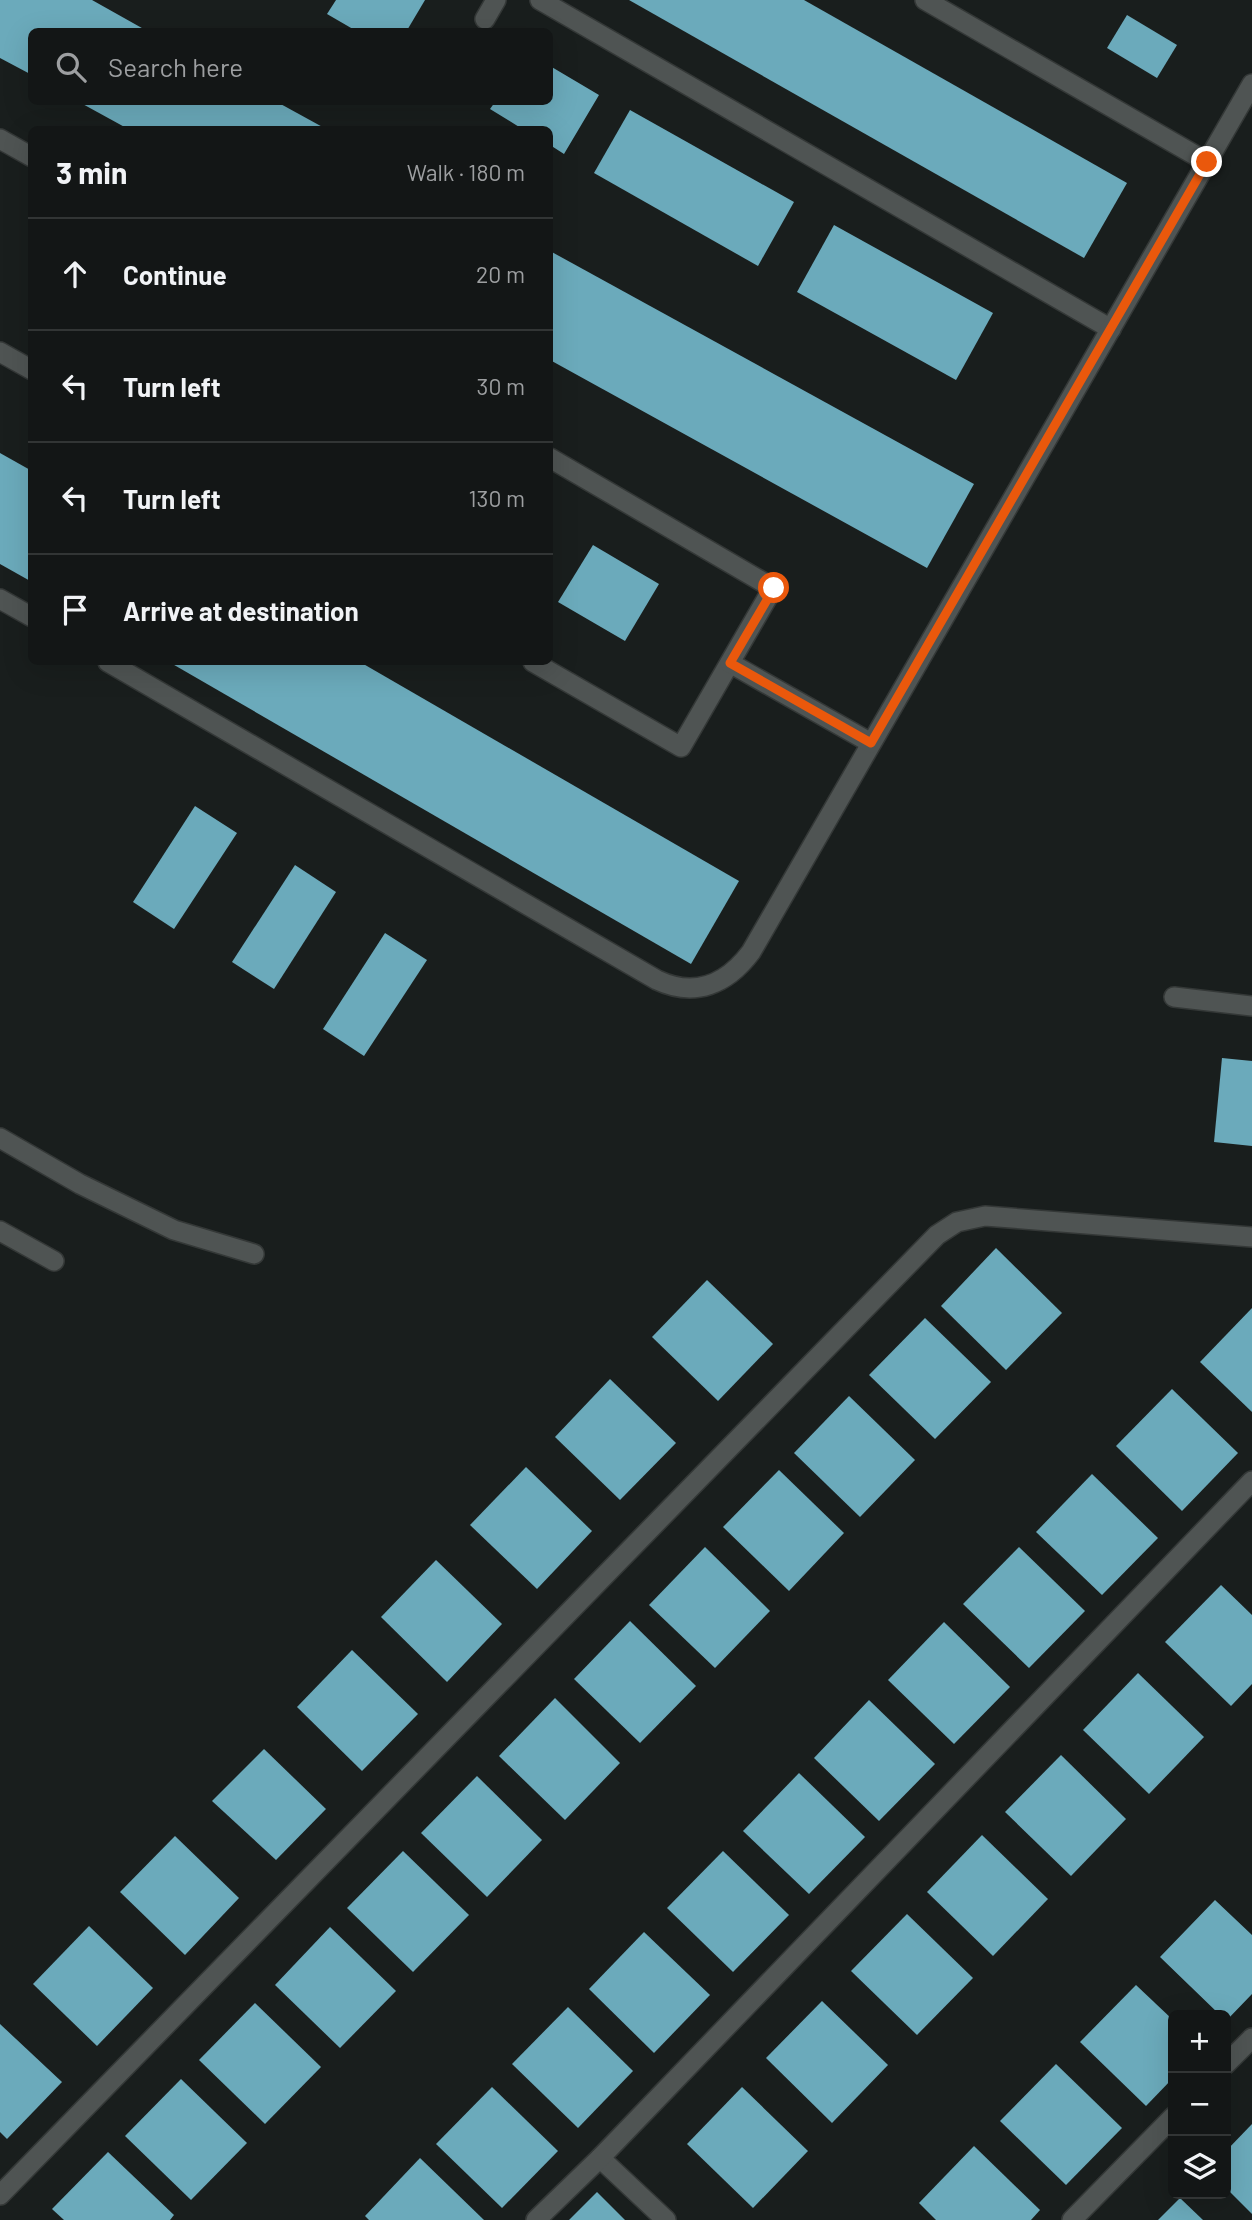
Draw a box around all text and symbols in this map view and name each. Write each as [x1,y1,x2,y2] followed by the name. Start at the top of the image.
[28,28,553,105] search box
[52,48,90,86] icon: search
[108,51,243,82] text: Search here
[1191,146,1222,177] route end
[56,154,127,190] text: 3 min
[407,158,525,186] text: Walk · 180 m
[56,255,94,293] icon: ahead
[123,259,227,290] text: Continue
[476,260,525,288] text: 20 m
[56,367,94,405] icon: left
[123,371,221,402] text: Turn left
[477,372,525,400] text: 30 m
[56,479,94,517] icon: left
[123,483,221,514] text: Turn left
[468,484,525,512] text: 130 m
[758,572,789,603] route start
[56,591,94,629] icon: arrive
[123,595,359,626] text: Arrive at destination
[1168,2010,1231,2199] map controls
[1168,2010,1231,2073] button: +
[1168,2073,1231,2136] button: −
[1168,2136,1231,2199] button: layers

